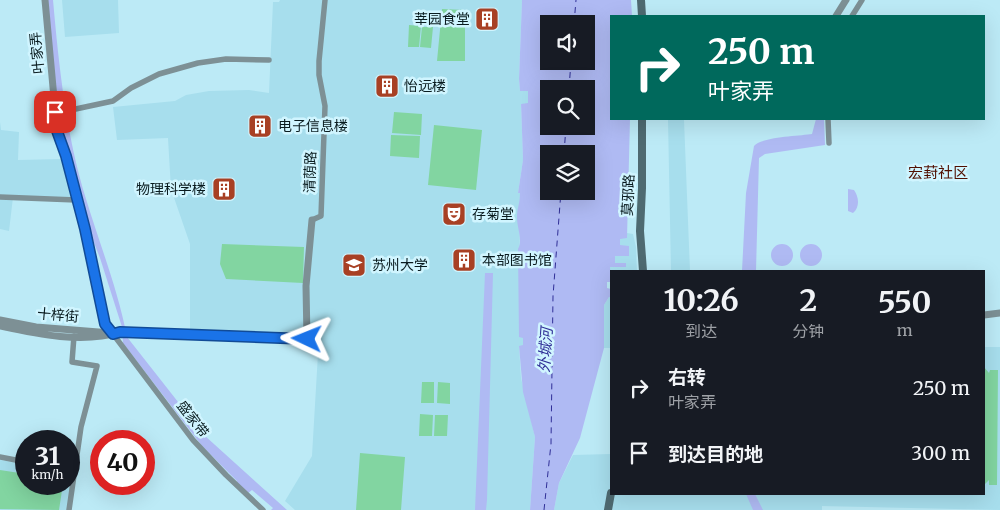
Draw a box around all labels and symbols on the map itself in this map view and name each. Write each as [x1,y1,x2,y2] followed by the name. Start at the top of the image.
[474,6,500,32] building icon: 莘园食堂
[414,10,470,28] place label: 莘园食堂
[26,31,48,75] street label: 叶家弄
[374,73,400,99] building icon: 怡远楼
[404,77,446,95] place label: 怡远楼
[34,91,76,133] pin
[247,113,273,139] building icon: 电子信息楼
[278,117,348,135] place label: 电子信息楼
[300,151,320,193] street label: 清荫路
[908,163,968,182] district label: 宏葑社区
[618,174,638,216] street label: 莫邪路
[211,176,237,202] building icon: 物理科学楼
[136,180,206,198] place label: 物理科学楼
[441,201,467,227] theatre icon: 存菊堂
[472,205,514,223] place label: 存菊堂
[451,247,477,273] building icon: 本部图书馆
[482,251,552,269] place label: 本部图书馆
[341,252,367,278] school or university icon: 苏州大学
[372,256,428,274] place label: 苏州大学
[36,304,80,326] street label: 十梓街
[280,312,332,364] position arrow
[534,324,556,373] water label: 外城河
[173,397,213,441] street label: 盛家带
[90,430,155,495] speed limit sign: 40

